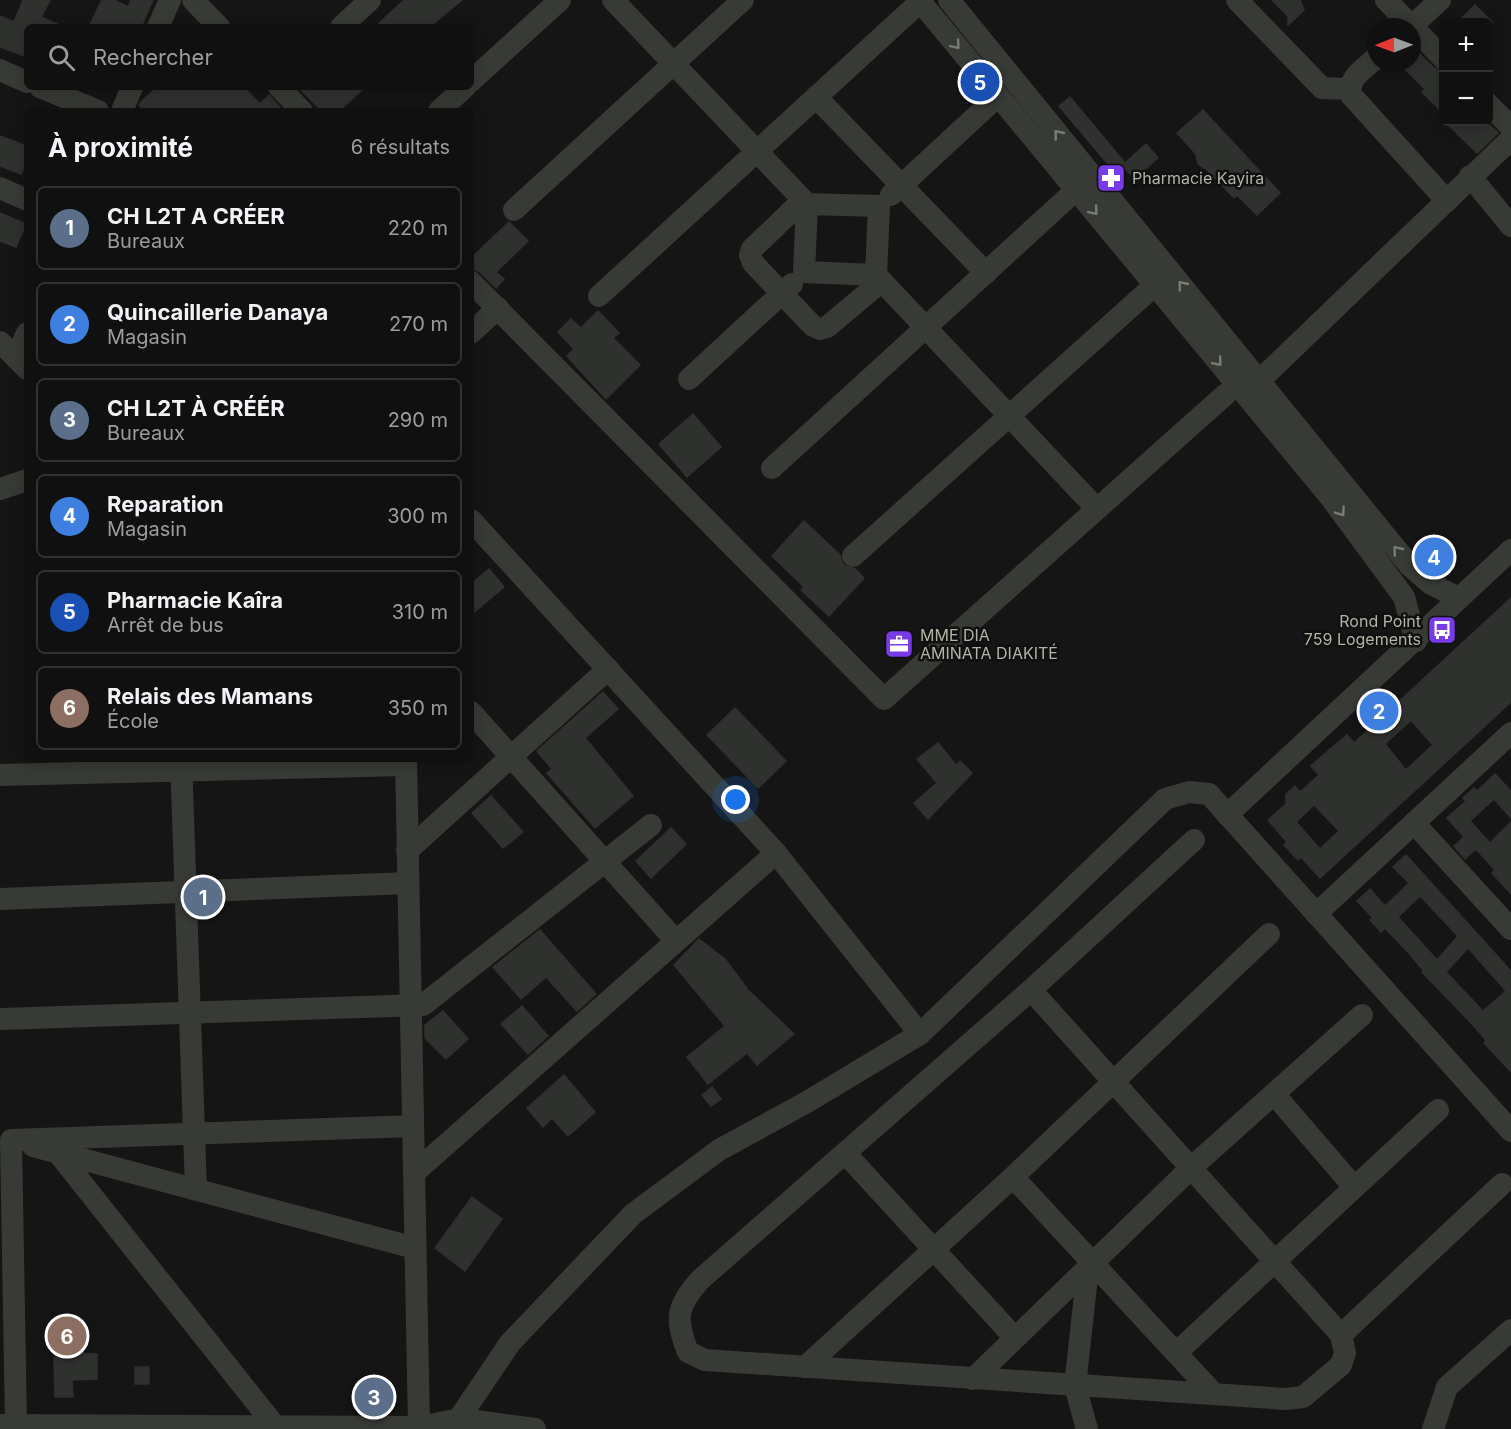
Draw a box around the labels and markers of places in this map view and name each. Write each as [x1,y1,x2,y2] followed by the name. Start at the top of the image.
[960,60,1000,104] pin: 5
[1095,162,1127,194] pharmacy icon: Pharmacie Kayira
[1132,168,1264,188] place label: Pharmacie Kayira
[1414,534,1454,580] pin: 4
[1304,611,1421,649] place label: Rond Point 759 Logements
[1426,614,1458,646] bus stop icon: Rond Point 759 Logements
[920,625,1058,663] place label: MME DIA AMINATA DIAKITÉ
[883,628,915,660] office icon: MME DIA AMINATA DIAKITÉ
[1360,688,1398,734] pin: 2
[184,874,222,920] pin: 1
[48,1314,86,1358] pin: 6
[354,1374,394,1420] pin: 3

